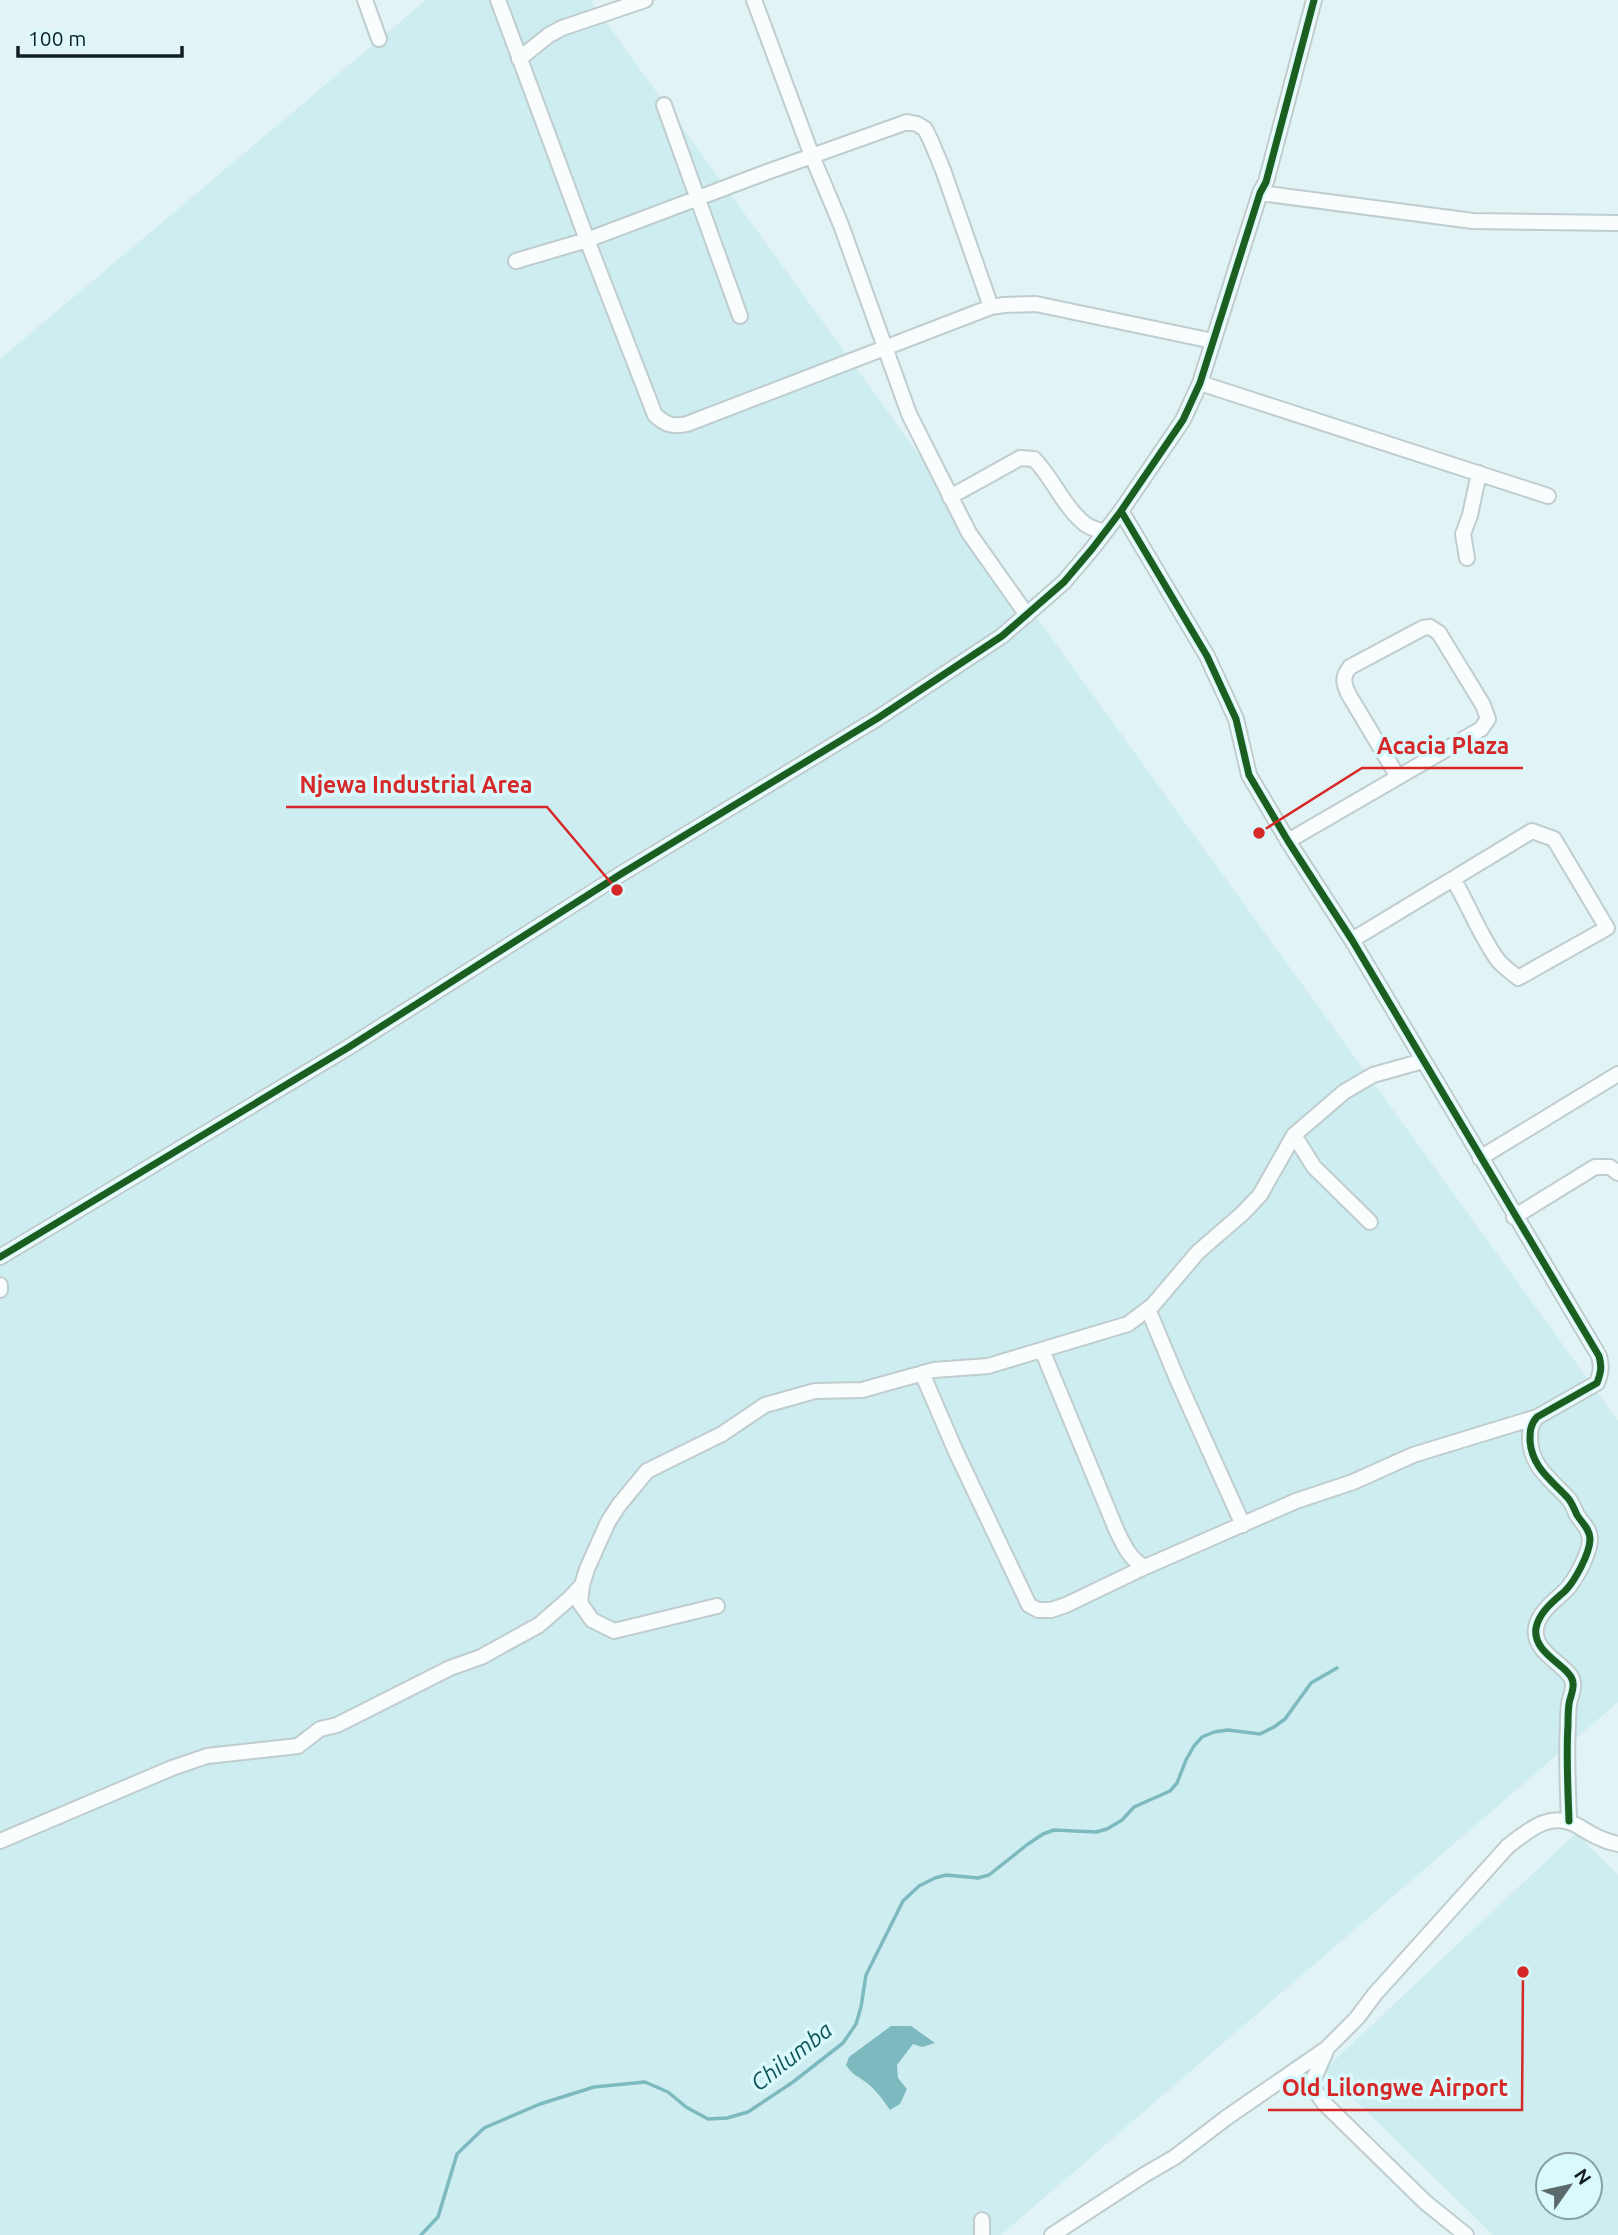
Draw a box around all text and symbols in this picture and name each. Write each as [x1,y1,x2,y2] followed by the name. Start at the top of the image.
[18,14,182,58] scale bar
[28,26,86,50] text: 100 m
[1362,724,1523,768] callout: Acacia Plaza
[1377,733,1509,758] text: Acacia Plaza
[286,763,547,807] callout: Njewa Industrial Area
[300,772,532,797] text: Njewa Industrial Area
[745,2017,837,2095] water label: Chilumba
[1268,2066,1522,2110] callout: Old Lilongwe Airport
[1282,2075,1508,2100] text: Old Lilongwe Airport
[1534,2151,1604,2221] north arrow
[1570,2164,1596,2189] text: N

